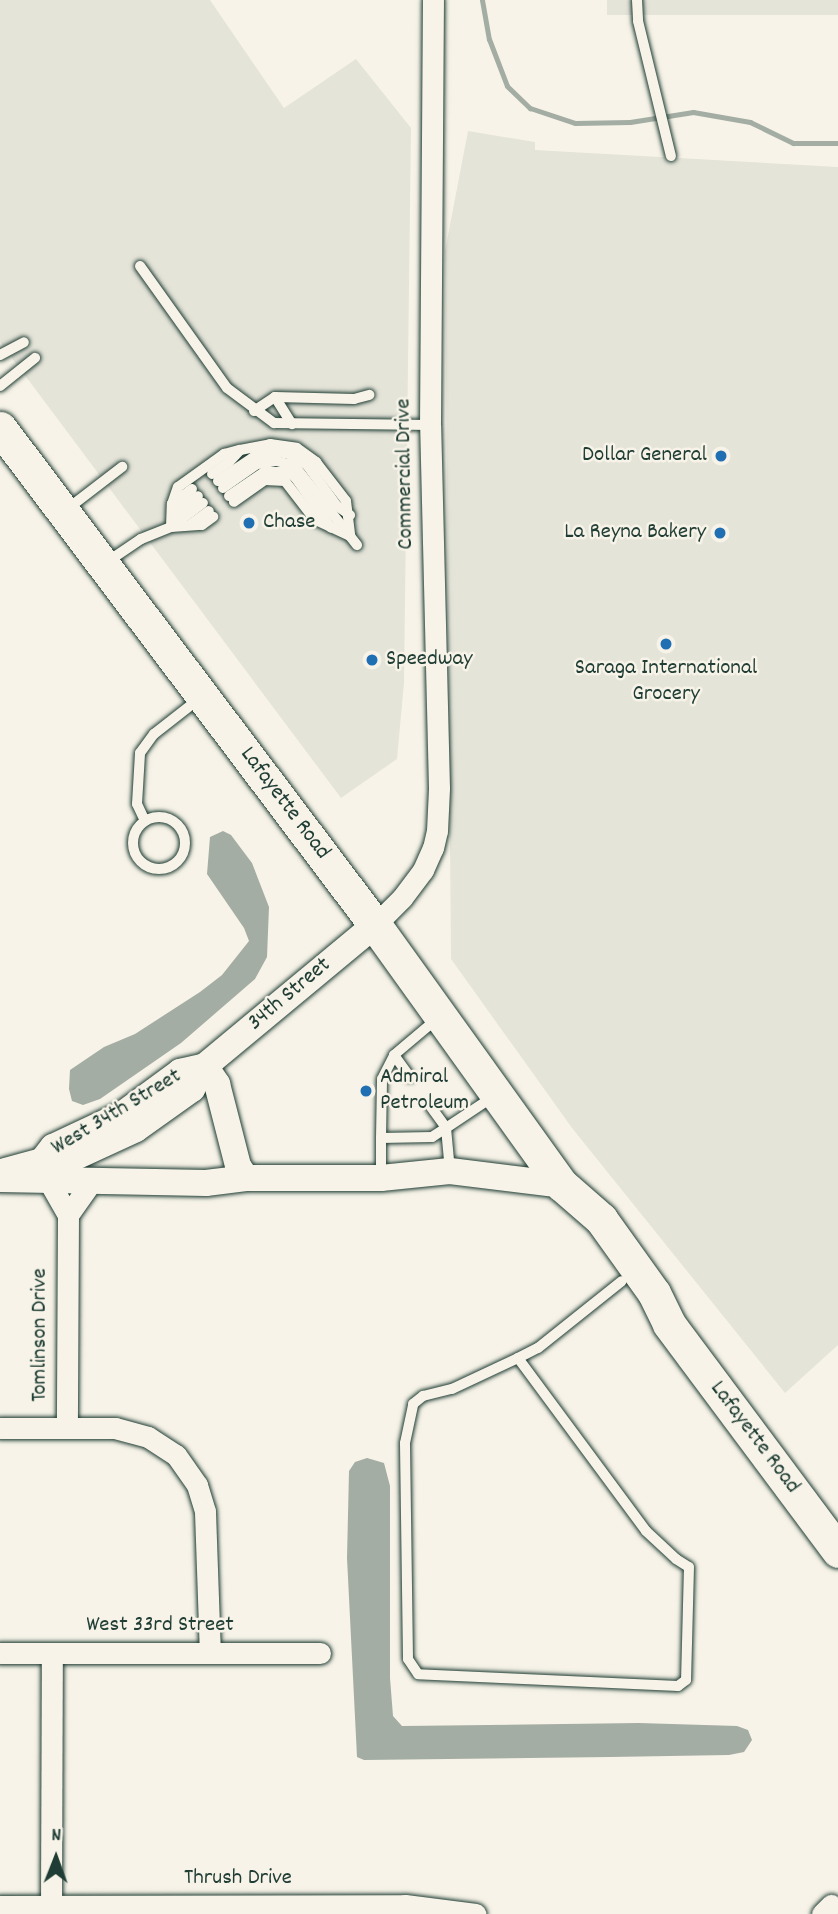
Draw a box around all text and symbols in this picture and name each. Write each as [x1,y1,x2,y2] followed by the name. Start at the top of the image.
[391,398,421,550] street label: Commercial Drive
[582,442,707,470] place label: Dollar General
[713,448,729,464] marker: Dollar General
[263,509,315,537] place label: Chase
[241,515,257,531] marker: Chase
[564,519,706,547] place label: La Reyna Bakery
[712,525,728,541] marker: La Reyna Bakery
[658,636,674,652] marker: Saraga International Grocery
[386,646,473,674] place label: Speedway
[364,652,380,668] marker: Speedway
[575,655,757,709] place label: Saraga International Grocery
[233,742,335,866] street label: Lafayette Road
[243,952,337,1038] street label: 34th Street
[47,1063,187,1163] street label: West 34th Street
[380,1064,469,1118] place label: Admiral Petroleum
[358,1083,374,1099] marker: Admiral Petroleum
[27,1268,55,1402] street label: Tomlinson Drive
[703,1376,805,1500] street label: Lafayette Road
[86,1612,234,1640] street label: West 33rd Street
[21,1823,91,1893] north arrow
[51,1823,61,1850] text: N
[184,1865,292,1893] street label: Thrush Drive

